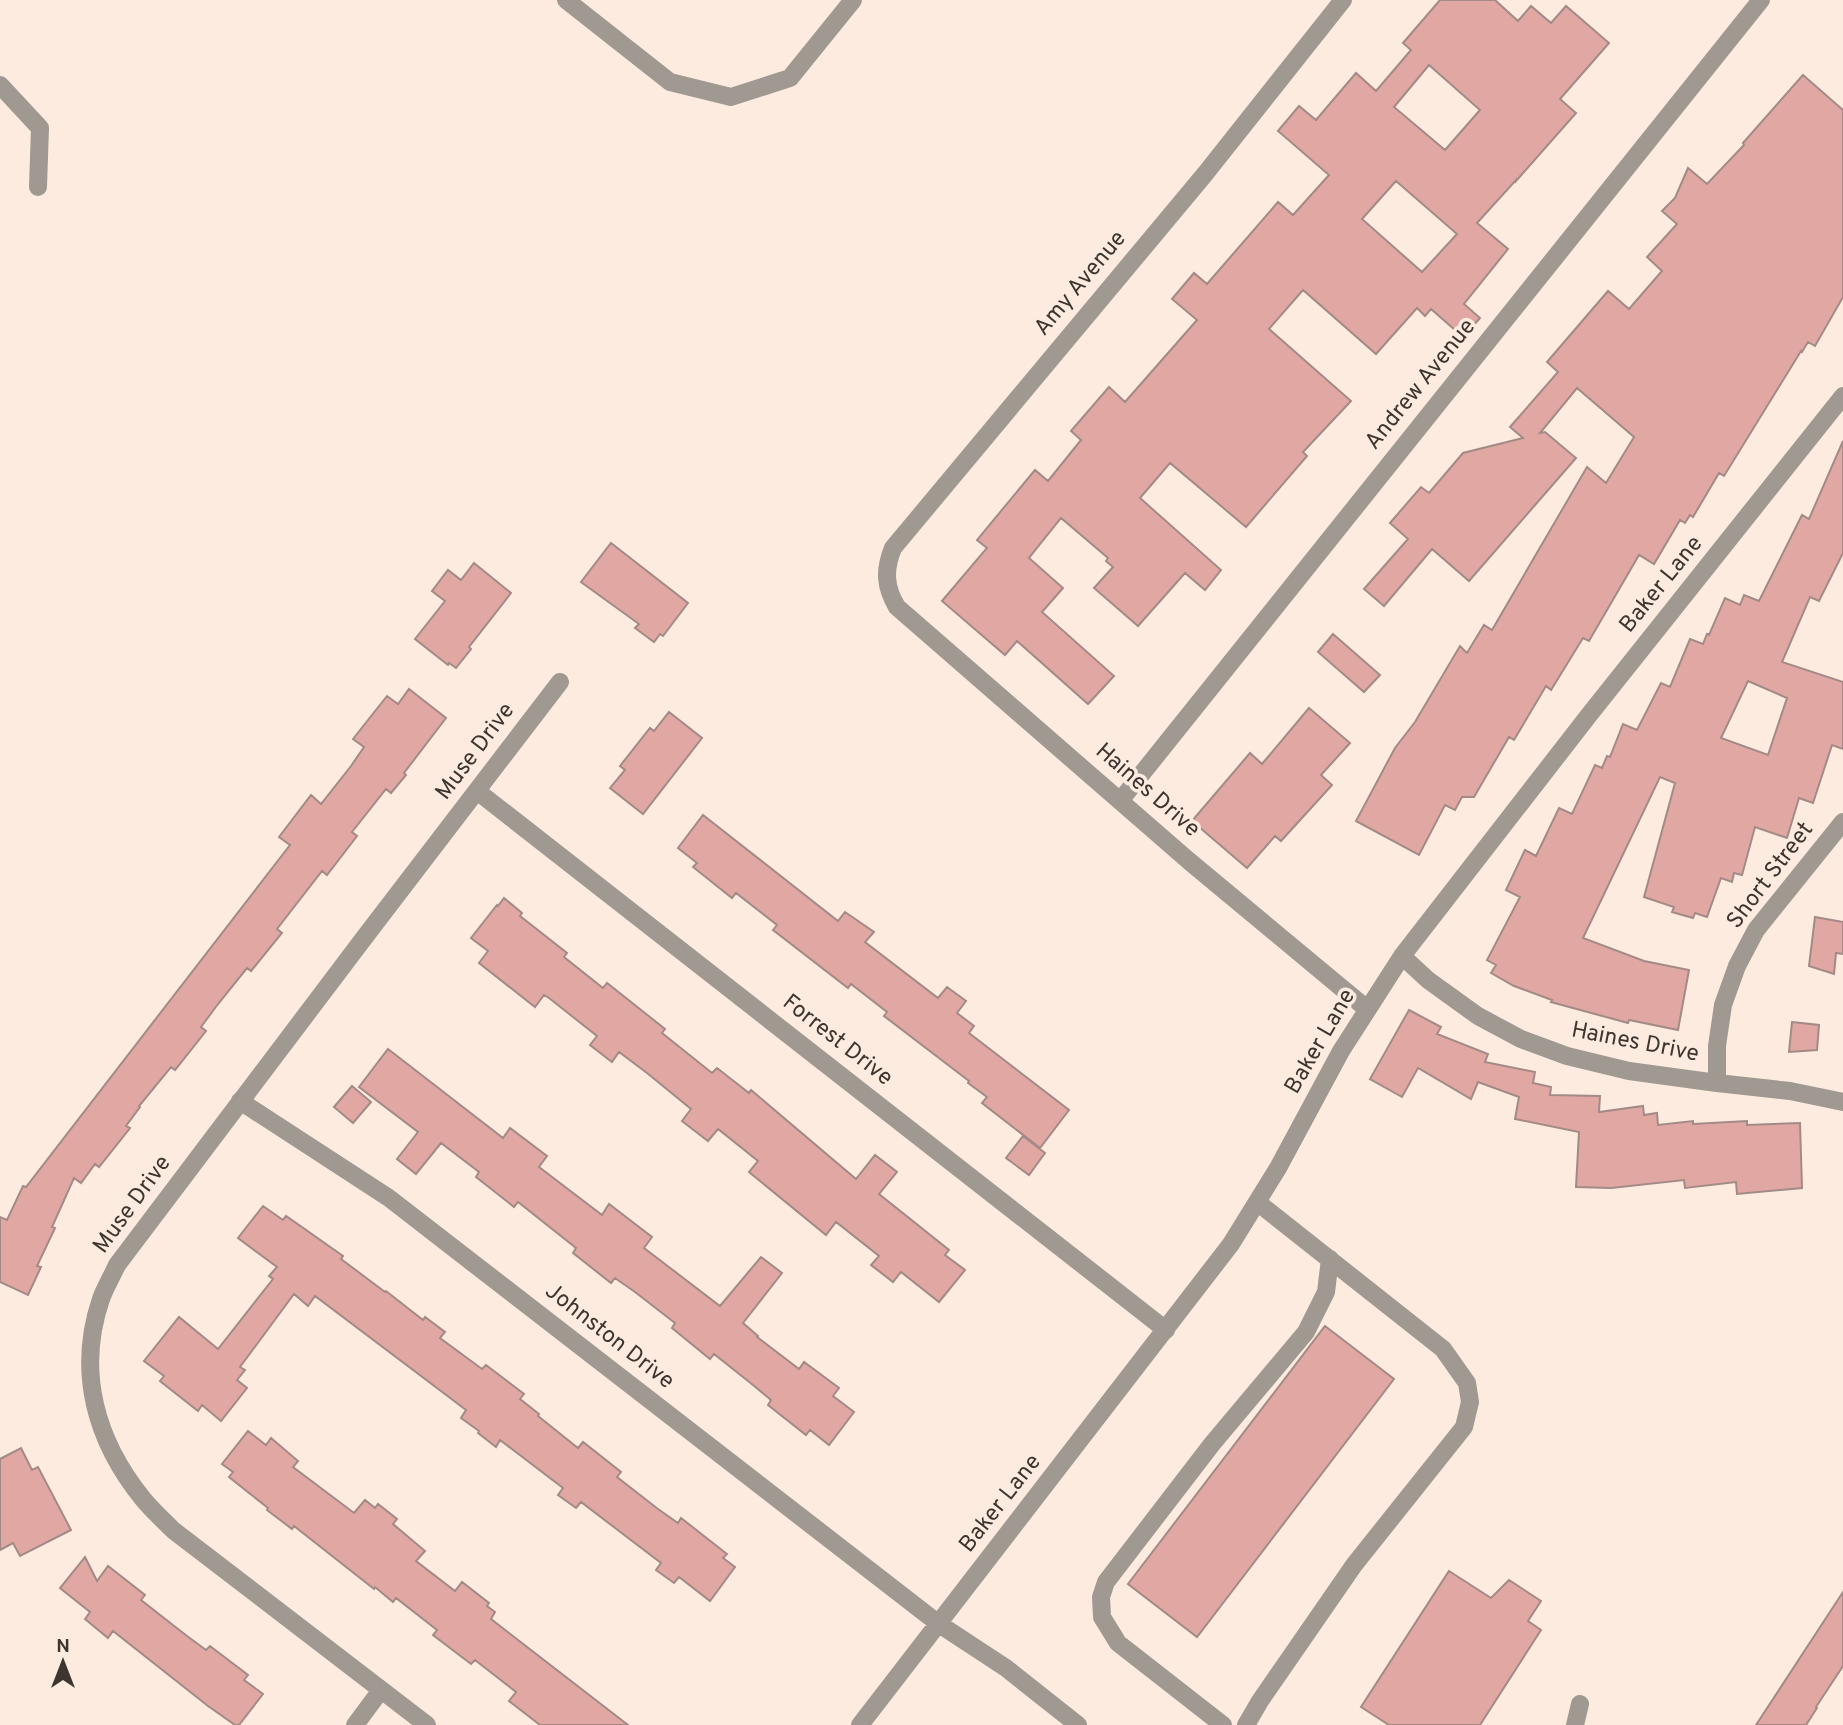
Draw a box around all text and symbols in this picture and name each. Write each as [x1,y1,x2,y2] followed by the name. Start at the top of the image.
[1029,225,1133,343] street label: Amy Avenue
[1359,314,1483,456] street label: Andrew Avenue
[1614,530,1710,640] street label: Baker Lane
[430,698,522,806] street label: Muse Drive
[1089,738,1205,844] street label: Haines Drive
[1721,817,1821,935] street label: Short Street
[1279,984,1363,1100] street label: Baker Lane
[776,989,898,1093] street label: Forrest Drive
[1569,1016,1701,1070] street label: Haines Drive
[88,1150,178,1260] street label: Muse Drive
[539,1277,679,1397] street label: Johnston Drive
[954,1449,1048,1559] street label: Baker Lane
[28,1627,98,1697] north arrow
[56,1635,70,1659] text: N

